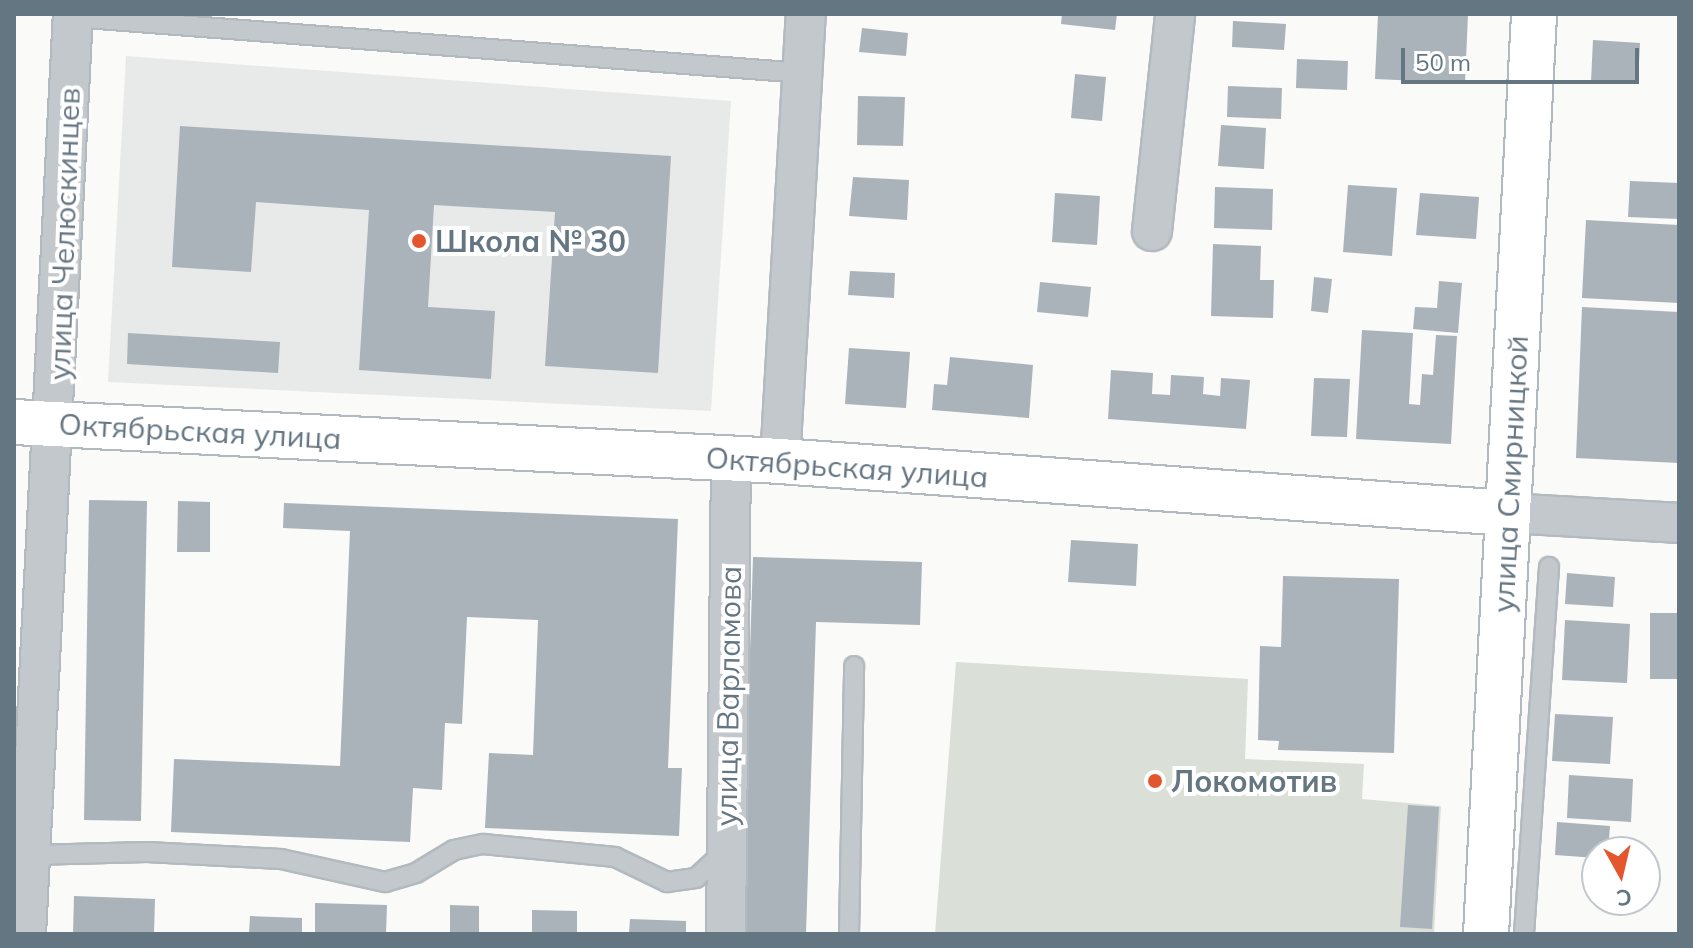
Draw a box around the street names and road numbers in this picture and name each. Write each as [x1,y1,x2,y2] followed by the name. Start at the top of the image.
[41,87,87,381] street label: улица Челюскинцев
[1485,334,1535,614] street label: улица Смирницкой
[58,406,342,456] street label: Октябрьская улица
[705,439,989,495] street label: Октябрьская улица
[708,565,748,827] street label: улица Варламова

